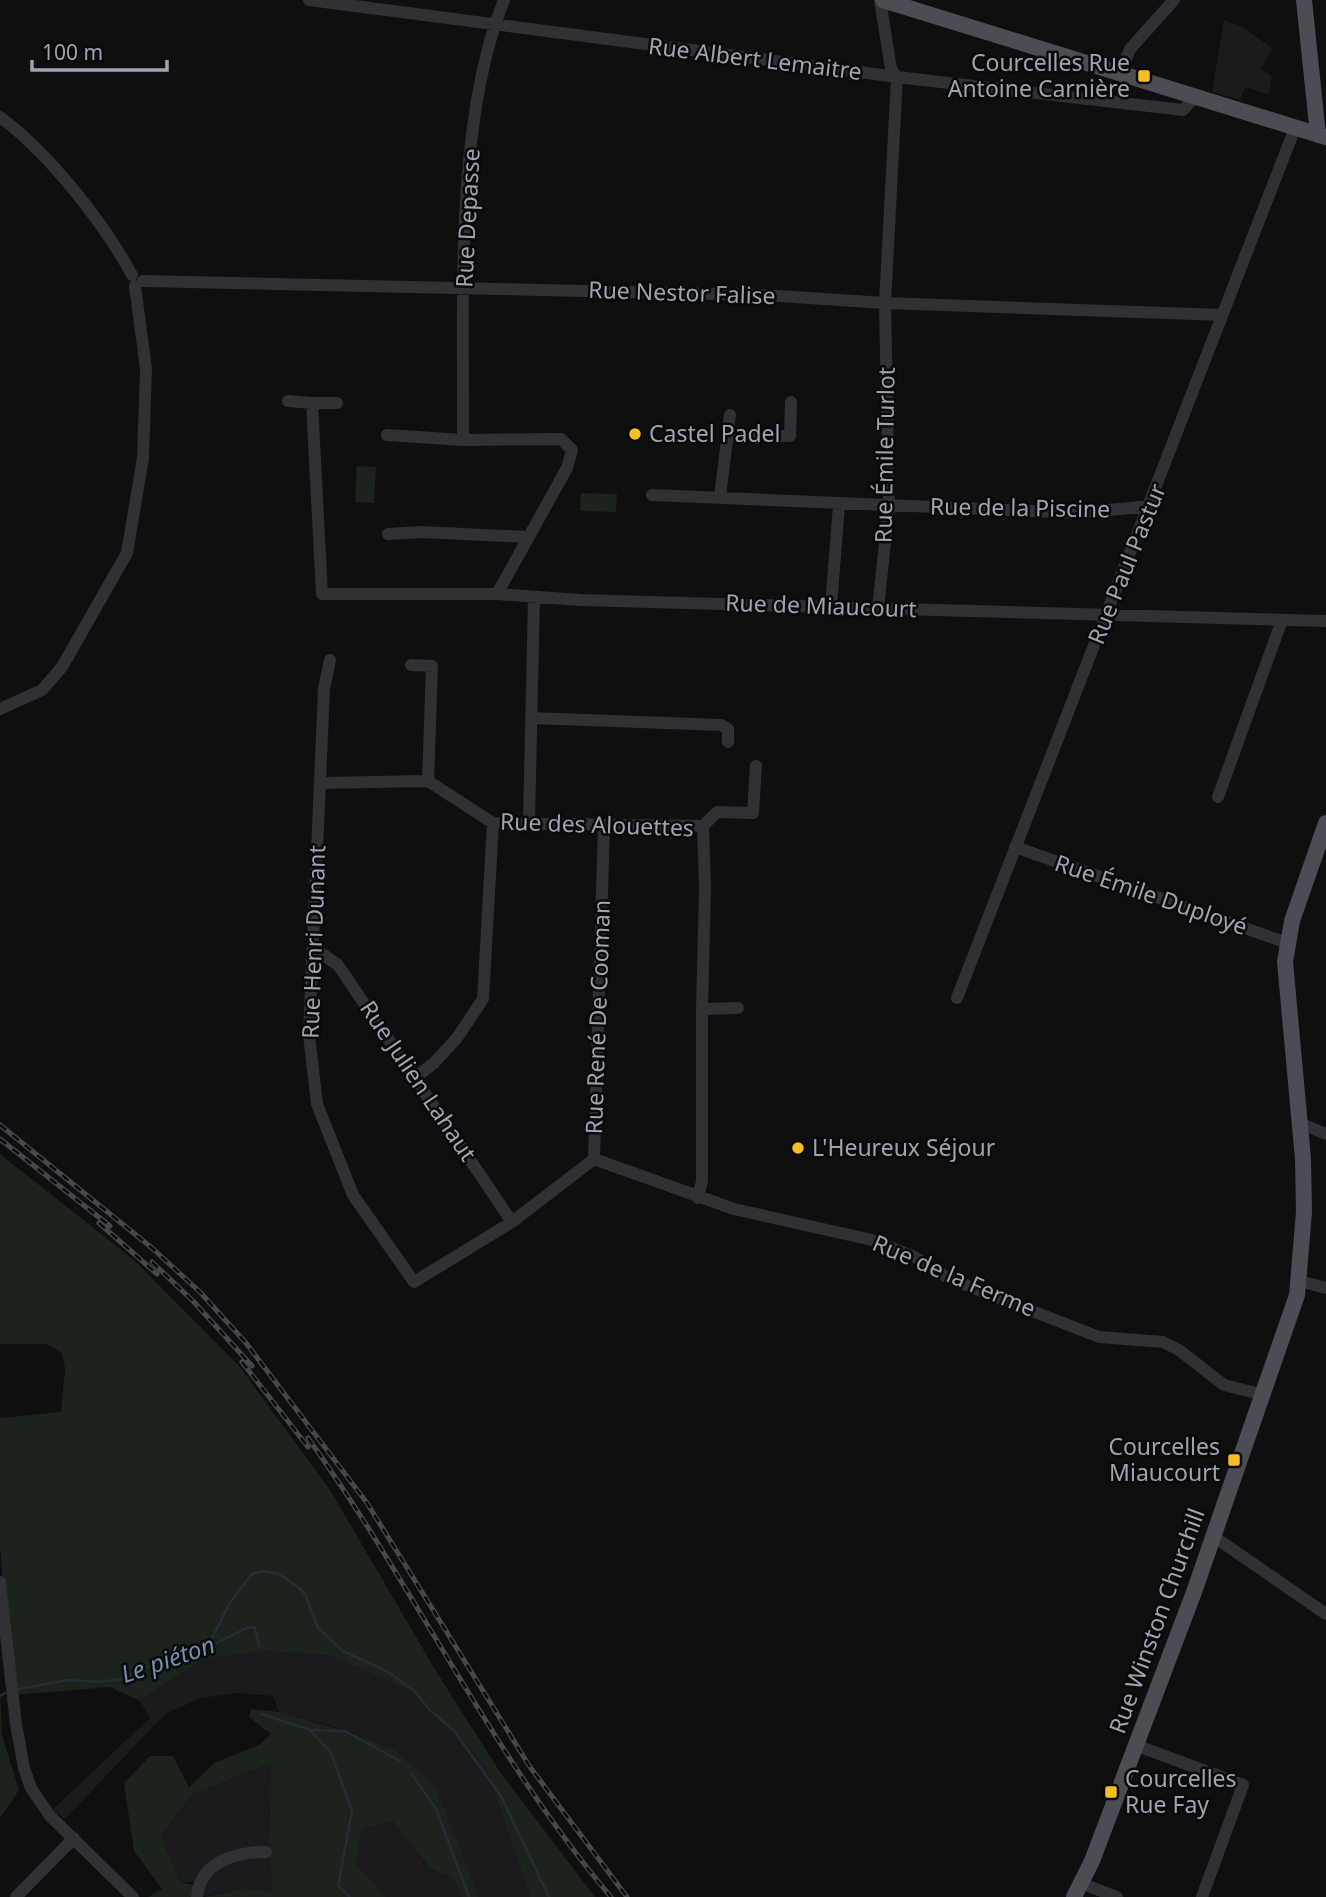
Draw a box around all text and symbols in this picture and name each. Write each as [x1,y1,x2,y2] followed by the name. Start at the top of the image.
[32,28,166,72] scale bar
[647,29,864,87] street label: Rue Albert Lemaitre
[42,38,103,66] text: 100 m
[948,46,1130,104] place label: Courcelles Rue Antoine Carnière
[1136,68,1152,84] marker: Courcelles Rue Antoine Carnière
[447,148,487,288] street label: Rue Depasse
[588,273,776,311] street label: Rue Nestor Falise
[866,367,902,543] street label: Rue Émile Turlot
[649,417,781,449] place label: Castel Padel
[627,426,643,442] marker: Castel Padel
[1079,478,1173,649] street label: Rue Paul Pastur
[930,489,1110,525] street label: Rue de la Piscine
[725,586,917,624] street label: Rue de Miaucourt
[500,805,694,843] street label: Rue des Alouettes
[294,845,332,1039] street label: Rue Henri Dunant
[1051,846,1252,942] street label: Rue Émile Duployé
[577,899,617,1135] street label: Rue René De Cooman
[353,994,485,1167] street label: Rue Julien Lahaut
[812,1131,996,1163] place label: L'Heureux Séjour
[790,1140,806,1156] marker: L'Heureux Séjour
[868,1226,1041,1324] street label: Rue de la Ferme
[1108,1430,1220,1488] place label: Courcelles Miaucourt
[1226,1452,1242,1468] marker: Courcelles Miaucourt
[1100,1504,1212,1738] street label: Rue Winston Churchill
[116,1627,219,1690] water label: Le piéton
[1125,1762,1237,1820] place label: Courcelles Rue Fay
[1103,1784,1119,1800] marker: Courcelles Rue Fay

